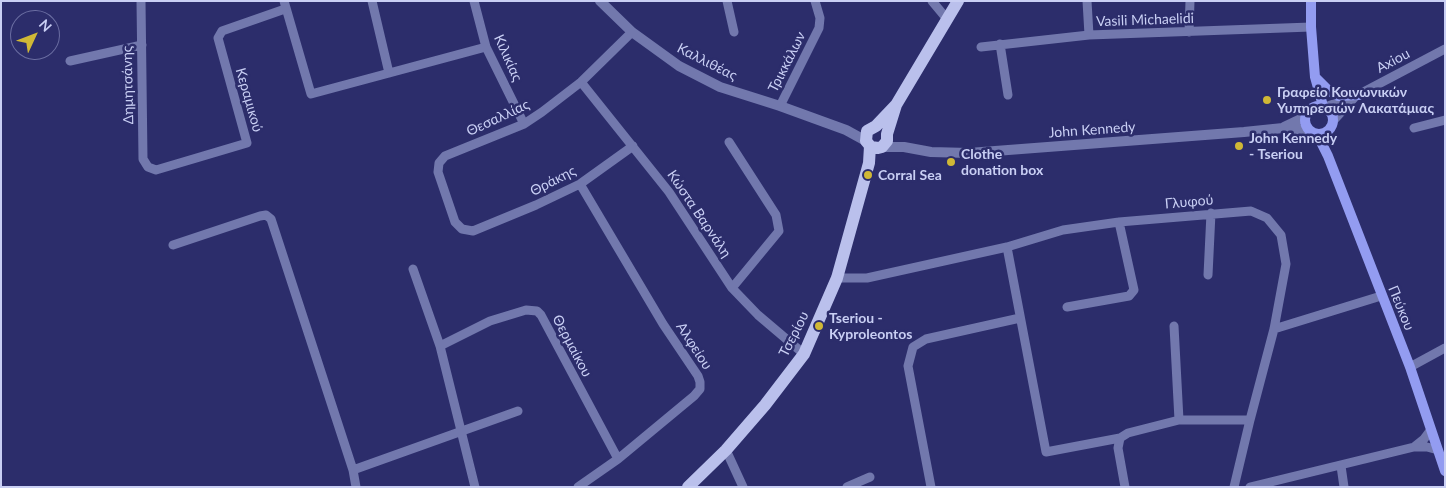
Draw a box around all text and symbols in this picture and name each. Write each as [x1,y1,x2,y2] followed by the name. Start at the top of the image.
[10,10,60,60] north arrow
[1096,10,1194,30] street label: Vasili Michaelidi
[36,15,55,35] text: N
[765,29,809,95] street label: Τρικκάλων
[490,32,526,84] street label: Κιλικίας
[674,40,740,84] street label: Καλλιθέας
[1373,45,1413,77] street label: Axiou
[119,46,137,124] street label: Δημητσάνης
[232,66,266,134] street label: Κεραμικού
[1277,84,1434,116] place label: Γραφείο Κοινωνικών Υυπηρεσιών Λακατάμιας
[1261,94,1273,106] marker: Γραφείο Κοινωνικών Υυπηρεσιών Λακατάμιας
[464,96,532,140] street label: Θεσαλλίας
[1048,119,1136,141] street label: John Kennedy
[1249,130,1337,162] place label: John Kennedy - Tseriou
[1233,140,1245,152] marker: John Kennedy - Tseriou
[961,146,1043,178] place label: Clothe donation box
[945,156,957,168] marker: Clothe donation box
[527,162,579,200] street label: Θράκης
[664,167,734,261] street label: Κώστα Βαρνάλη
[878,167,942,183] place label: Corral Sea
[862,169,874,181] marker: Corral Sea
[1164,192,1214,212] street label: Γλυφού
[1384,283,1418,333] street label: Πεύκου
[776,309,812,359] street label: Τσερίου
[829,310,912,342] place label: Tseriou - Kyproleontos
[549,312,595,380] street label: Θερμαίκου
[673,319,715,373] street label: Αλφείου
[813,320,825,332] marker: Tseriou - Kyproleontos

